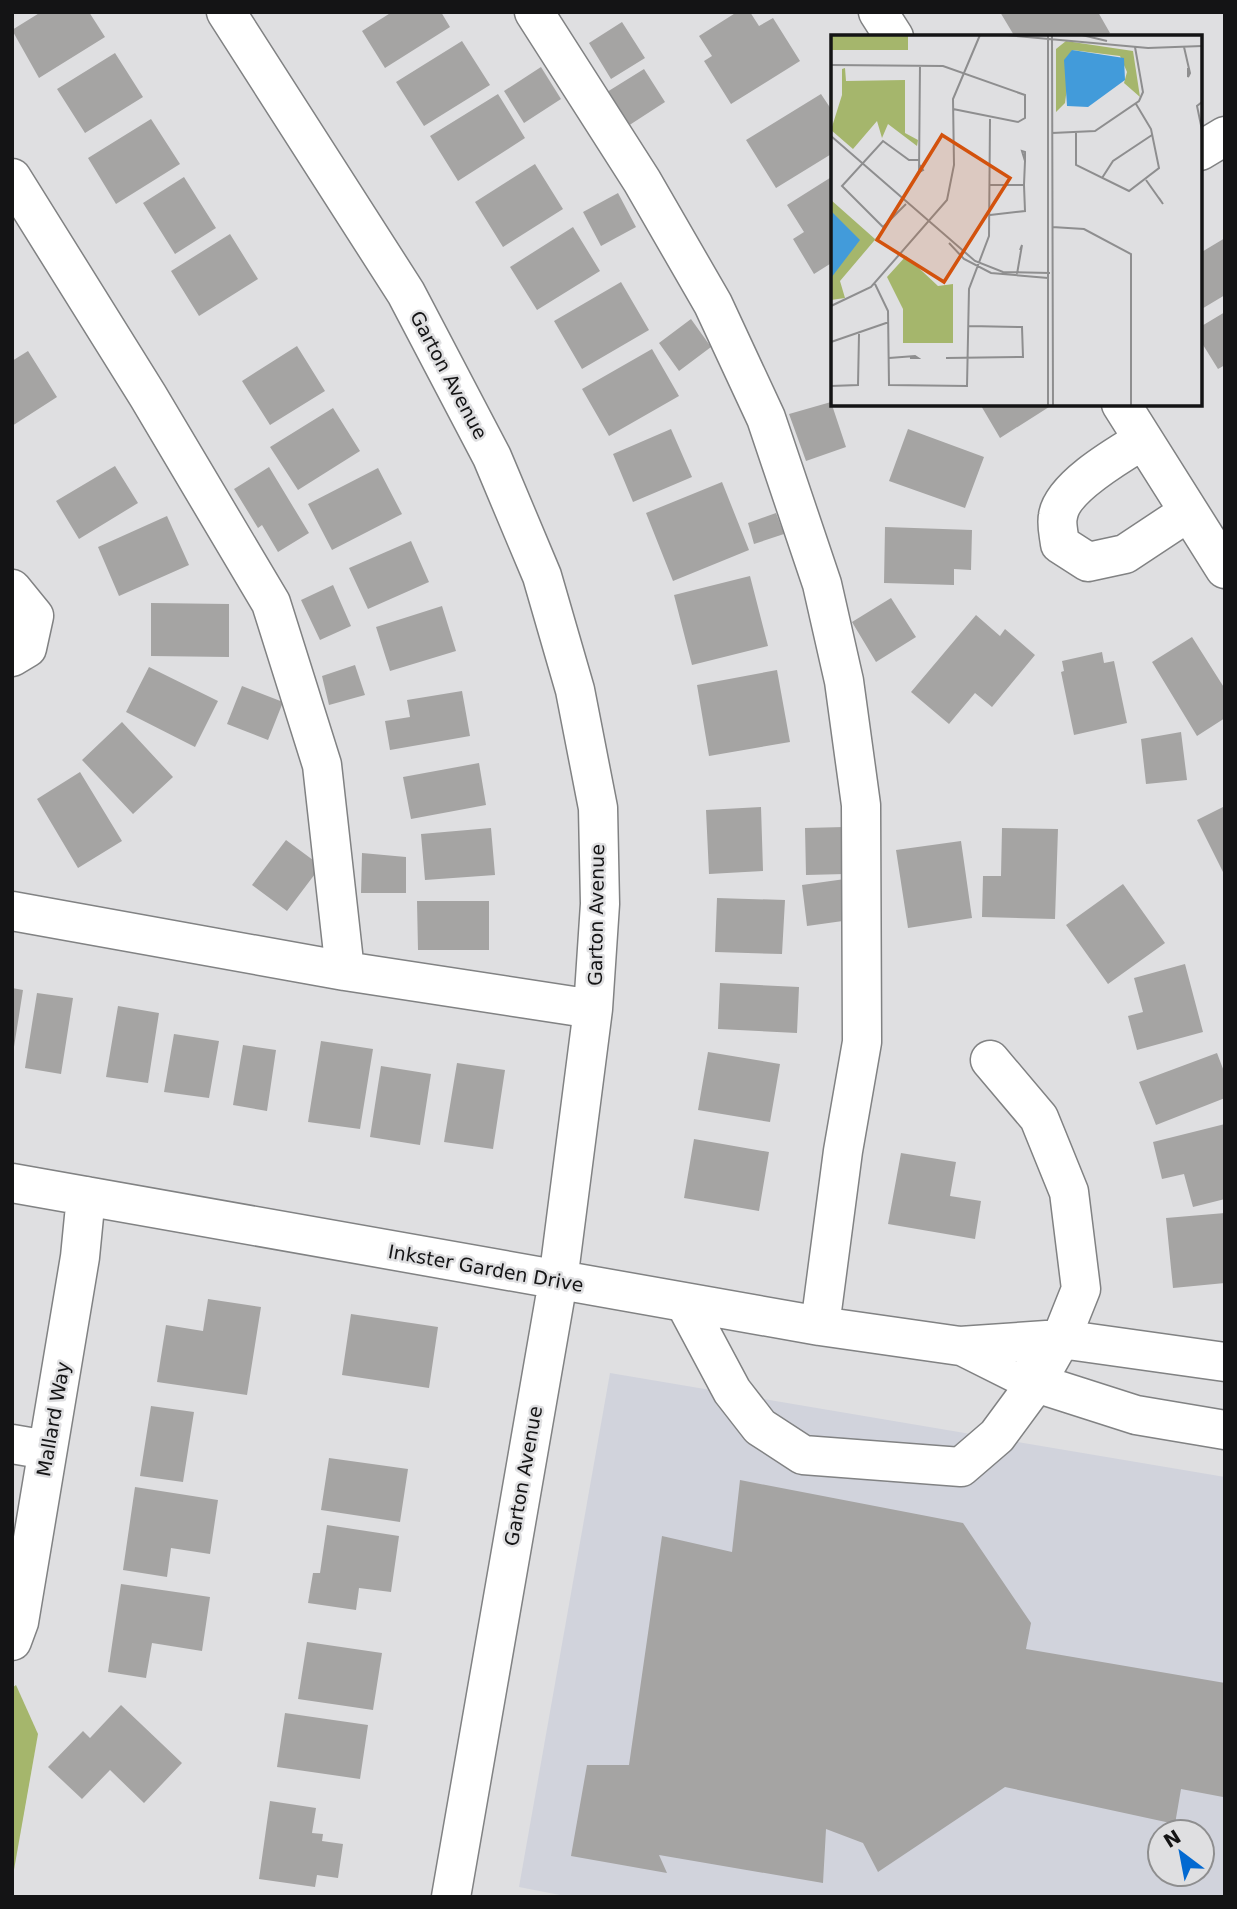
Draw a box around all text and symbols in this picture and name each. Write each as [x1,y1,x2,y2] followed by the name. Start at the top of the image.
[831,35,1202,406] inset map
[406,307,492,443] street label: Garton Avenue
[584,844,608,986] street label: Garton Avenue
[387,1240,585,1296] street label: Inkster Garden Drive
[32,1360,74,1478] street label: Mallard Way
[500,1404,546,1548] street label: Garton Avenue
[1146,1818,1216,1888] north arrow
[1159,1825,1185,1852] text: N

